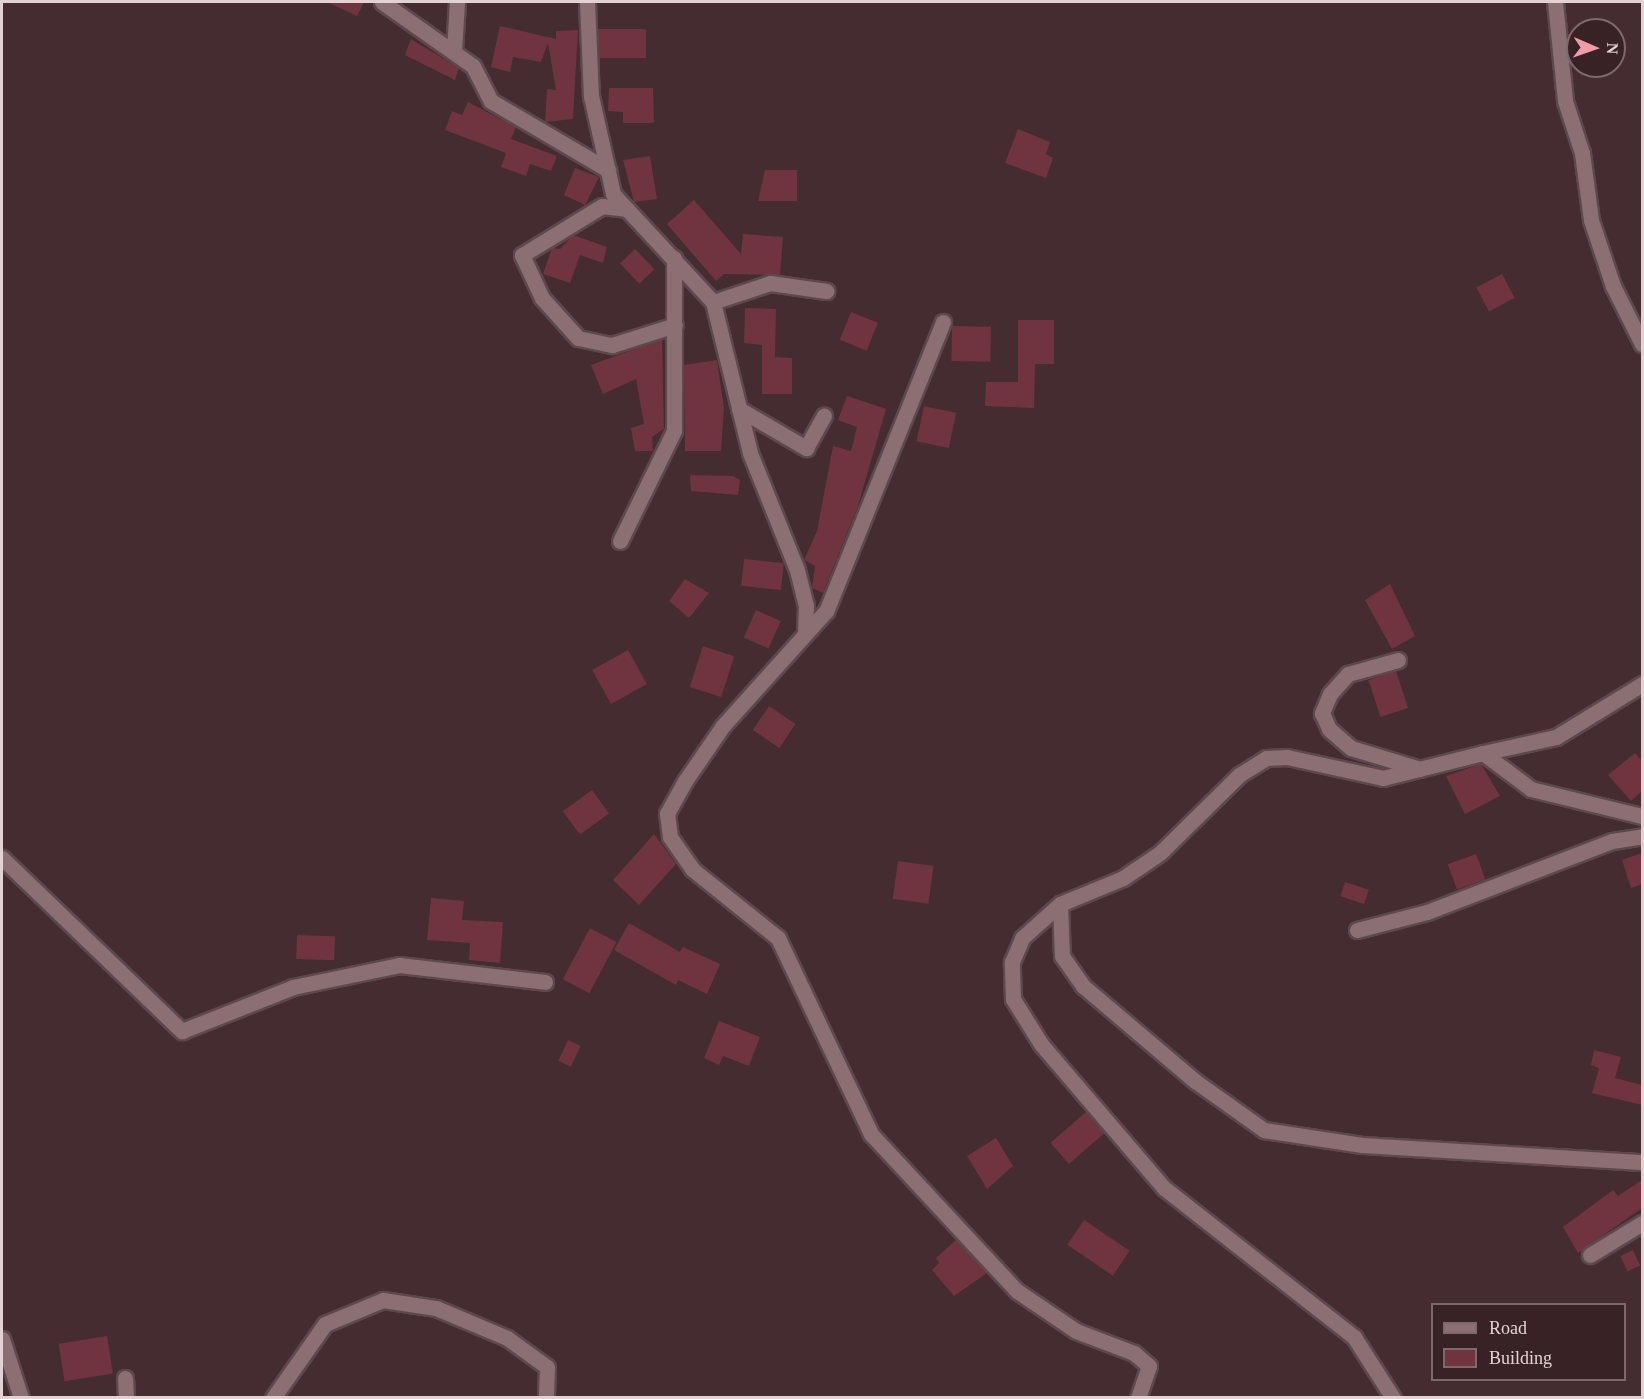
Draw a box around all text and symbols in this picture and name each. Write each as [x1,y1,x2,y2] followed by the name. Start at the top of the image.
[1566,18,1626,78] north arrow
[1604,43,1621,55] text: N
[1431,1303,1626,1381] legend
[1489,1318,1527,1338] text: Road
[1489,1348,1552,1368] text: Building

